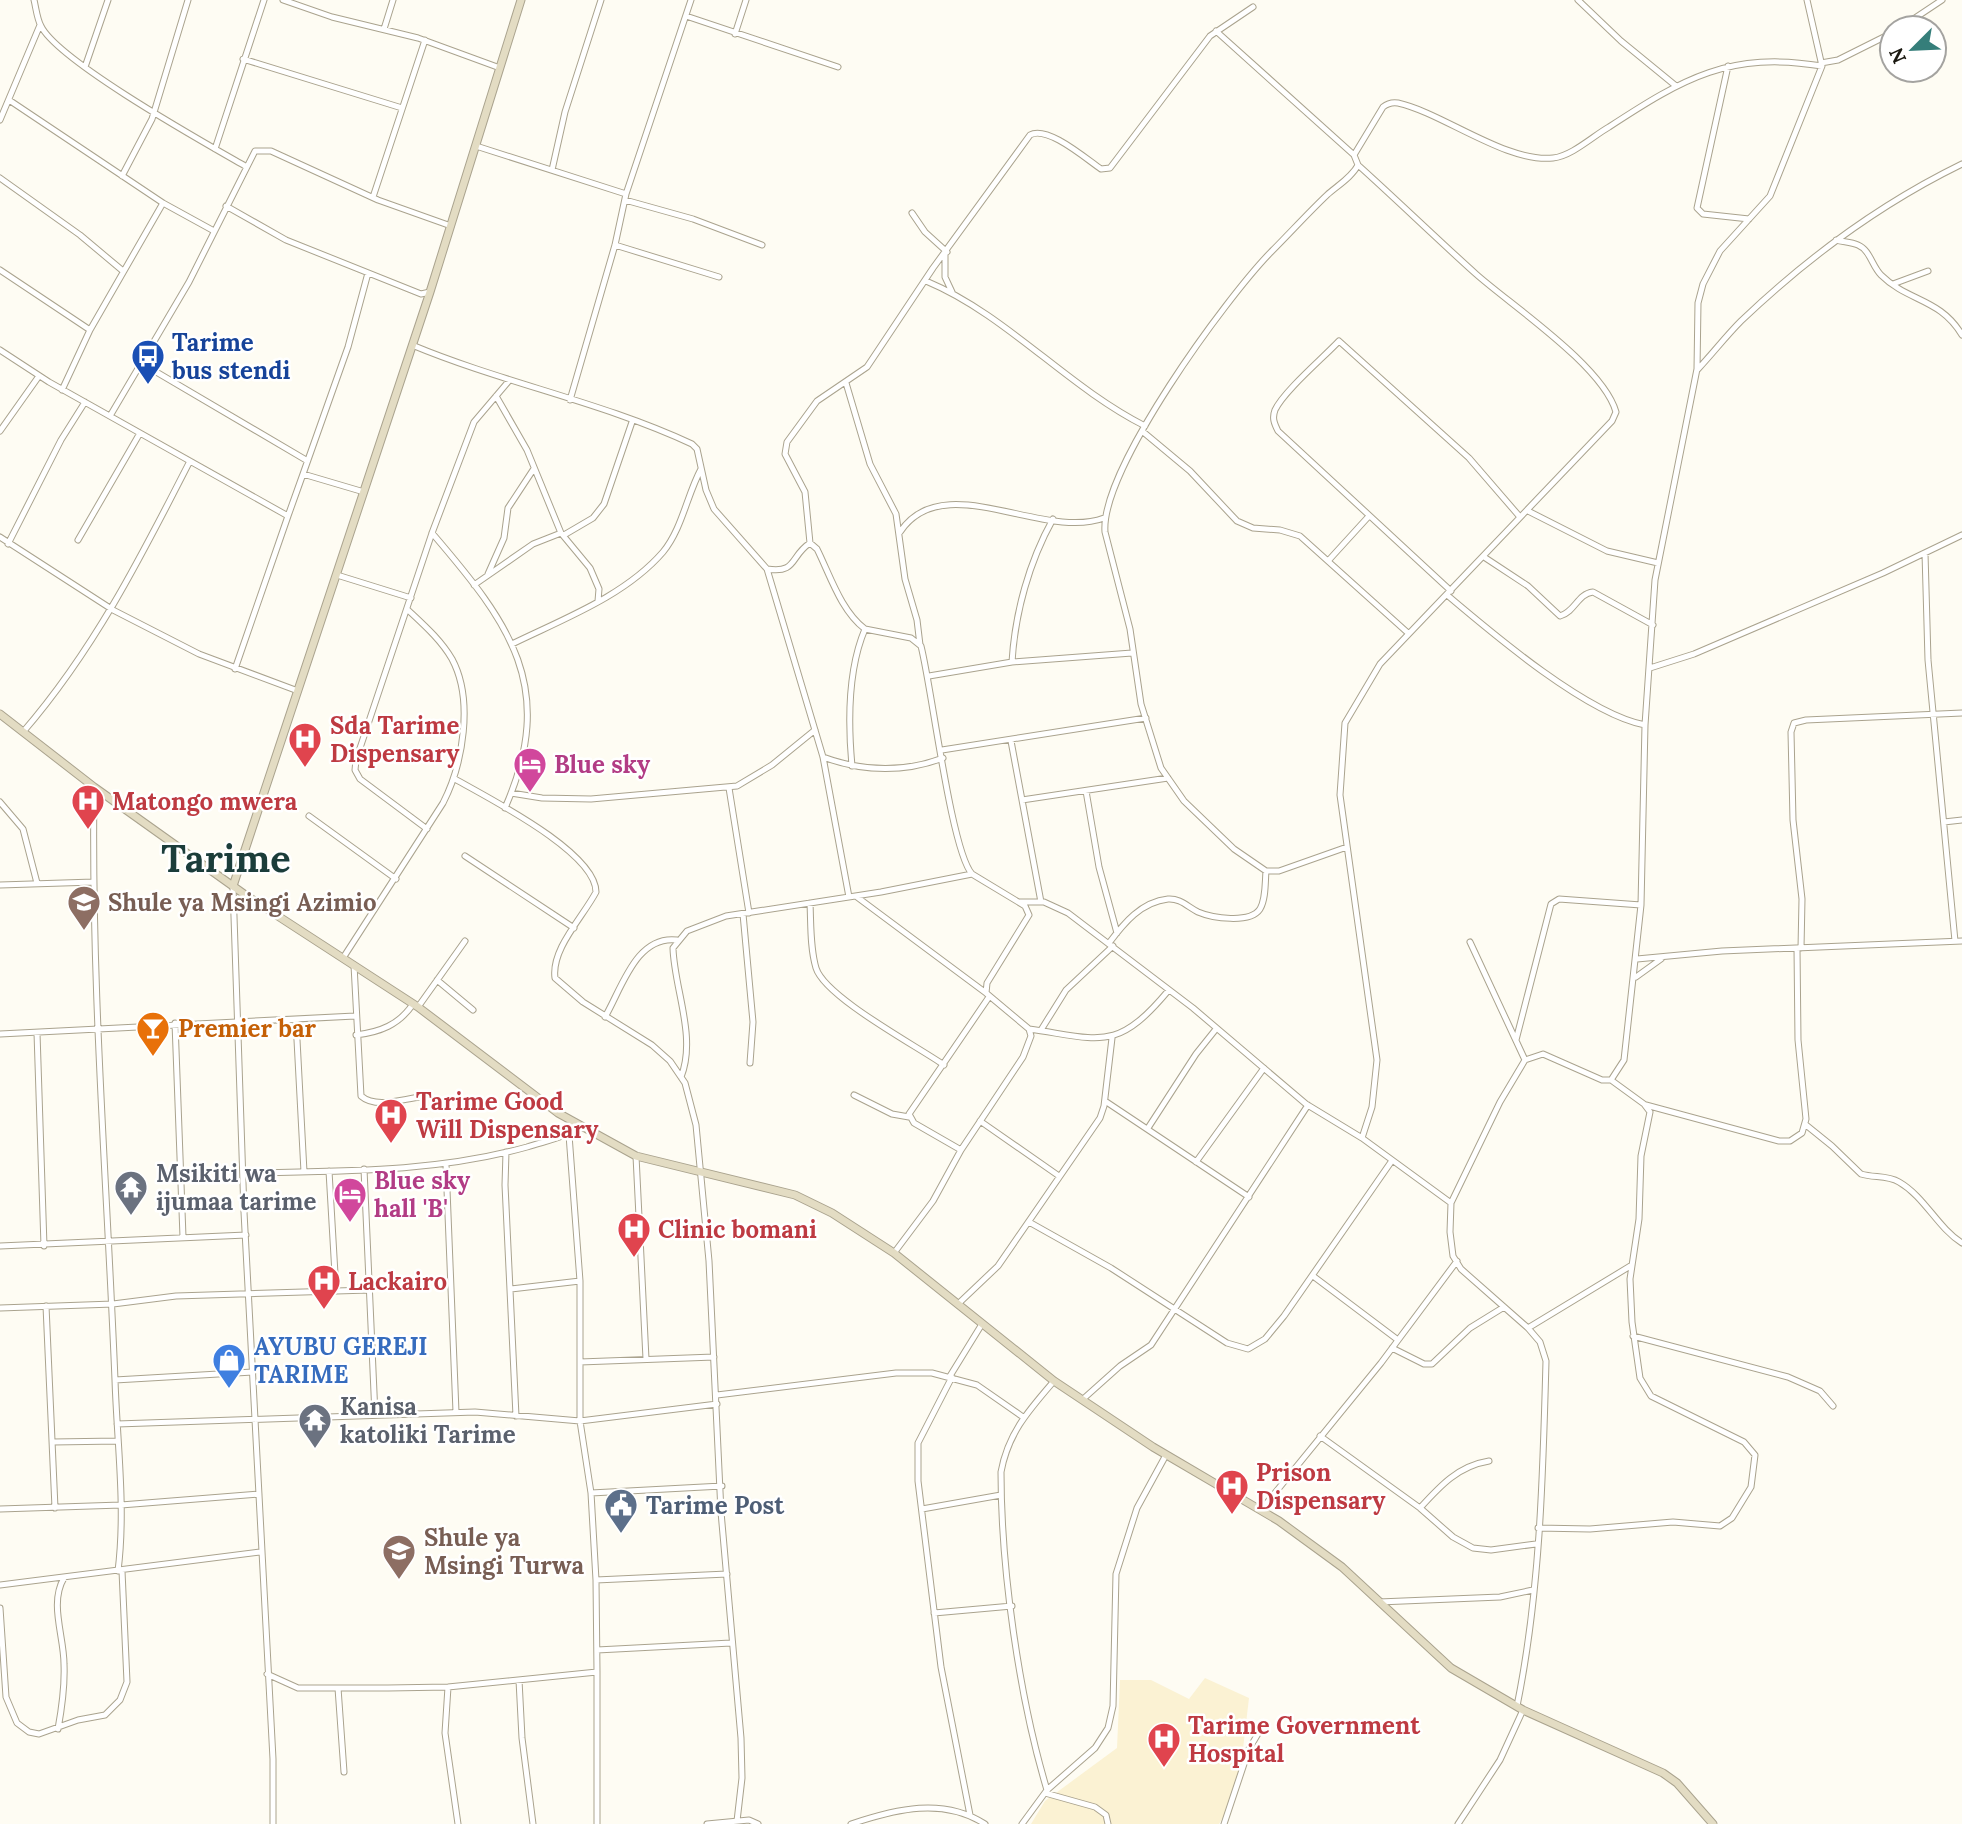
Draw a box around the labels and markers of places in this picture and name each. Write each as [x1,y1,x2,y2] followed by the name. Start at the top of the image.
[171,327,291,386] place label: Tarime bus stendi
[129,337,167,386] bus stop icon: Tarime bus stendi
[330,710,460,769] place label: Sda Tarime Dispensary
[286,720,324,769] hospital icon: Sda Tarime Dispensary
[511,745,549,794] hotel icon: Blue sky
[554,749,651,780] place label: Blue sky
[69,782,107,831] hospital icon: Matongo mwera
[112,786,298,817] place label: Matongo mwera
[65,883,103,932] school or university icon: Shule ya Msingi Azimio
[108,887,377,918] place label: Shule ya Msingi Azimio
[134,1009,172,1058] bar icon: Premier bar
[178,1013,317,1044] place label: Premier bar
[416,1086,599,1145] place label: Tarime Good Will Dispensary
[372,1096,410,1145] hospital icon: Tarime Good Will Dispensary
[156,1158,316,1217] place label: Msikiti wa ijumaa tarime
[374,1165,471,1224] place label: Blue sky hall 'B'
[112,1168,150,1217] temple icon: Msikiti wa ijumaa tarime
[331,1175,369,1224] hotel icon: Blue sky hall 'B'
[615,1210,653,1259] hospital icon: Clinic bomani
[658,1214,817,1245] place label: Clinic bomani
[305,1262,343,1311] hospital icon: Lackairo
[348,1266,447,1297] place label: Lackairo
[254,1331,428,1390] place label: AYUBU GEREJI TARIME
[210,1341,248,1390] shop icon: AYUBU GEREJI TARIME
[340,1391,516,1450] place label: Kanisa katoliki Tarime
[296,1401,334,1450] temple icon: Kanisa katoliki Tarime
[1256,1457,1386,1516] place label: Prison Dispensary
[1213,1467,1251,1516] hospital icon: Prison Dispensary
[602,1486,640,1535] public building icon: Tarime Post
[646,1490,785,1521] place label: Tarime Post
[424,1522,584,1581] place label: Shule ya Msingi Turwa
[380,1532,418,1581] school or university icon: Shule ya Msingi Turwa
[1188,1710,1421,1769] place label: Tarime Government Hospital
[1145,1720,1183,1769] hospital icon: Tarime Government Hospital

